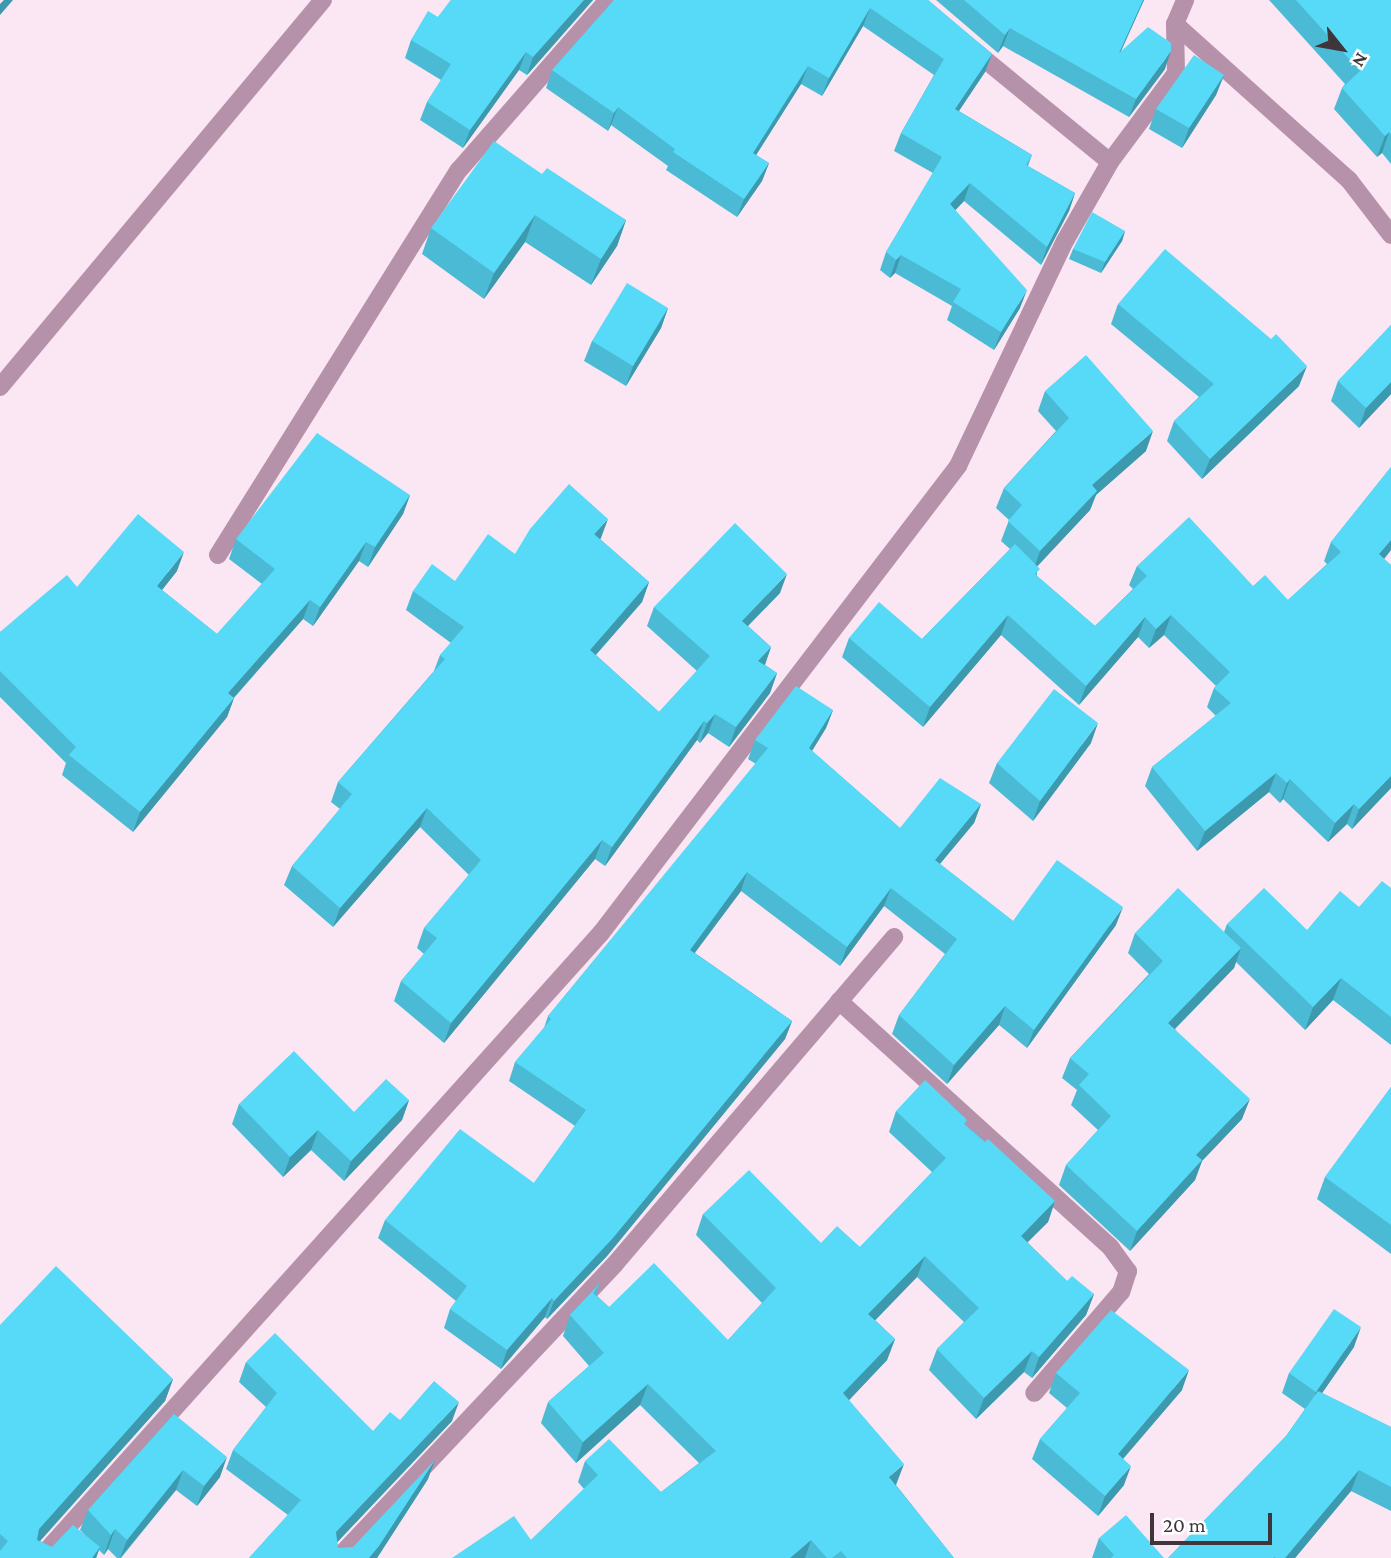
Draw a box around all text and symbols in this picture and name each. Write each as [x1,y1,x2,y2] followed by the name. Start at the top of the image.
[1307,14,1377,84] north arrow
[1348,49,1373,71] text: N
[1153,1498,1276,1542] scale bar
[1163,1513,1206,1537] text: 20 m

